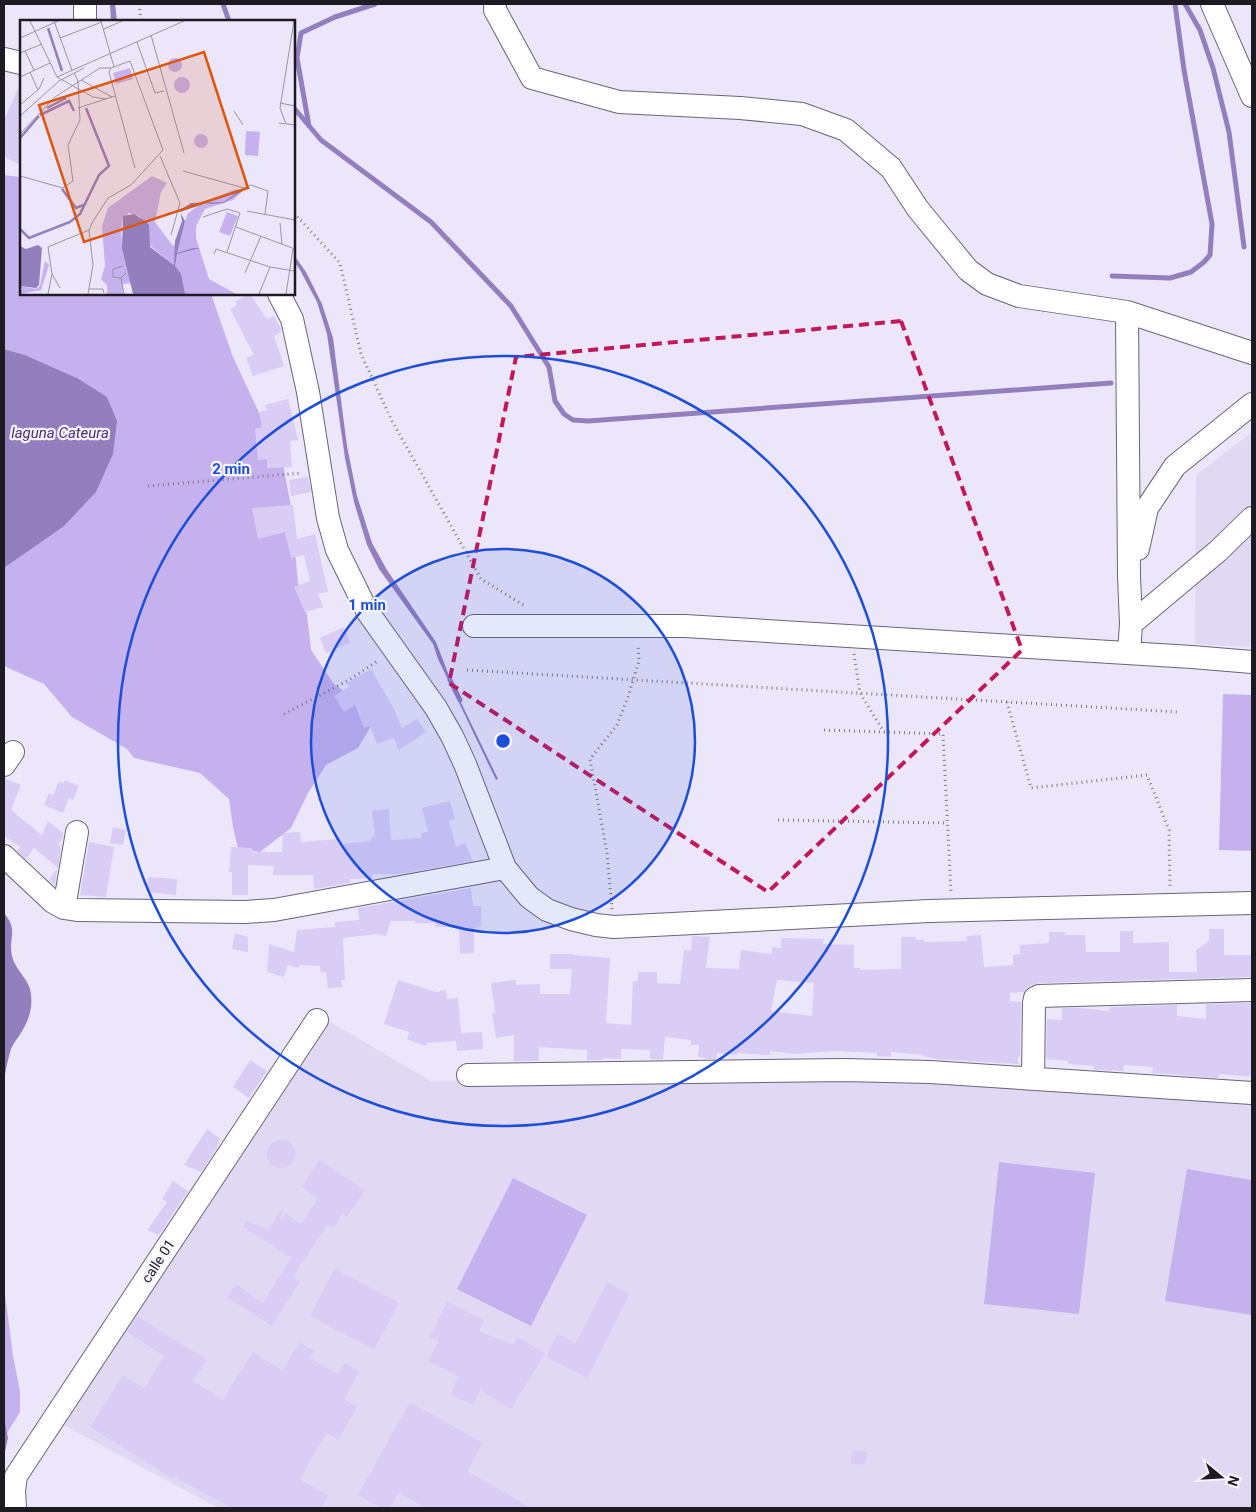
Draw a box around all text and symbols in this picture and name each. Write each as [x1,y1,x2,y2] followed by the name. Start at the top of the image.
[20,20,295,295] inset map
[11,424,109,442] water label: laguna Cateura
[212,460,250,478] text: 2 min
[348,596,386,614] text: 1 min
[494,732,512,750] centre of rings
[138,1236,178,1286] street label: calle 01
[1196,1452,1246,1502] north arrow
[1224,1474,1243,1488] text: N

